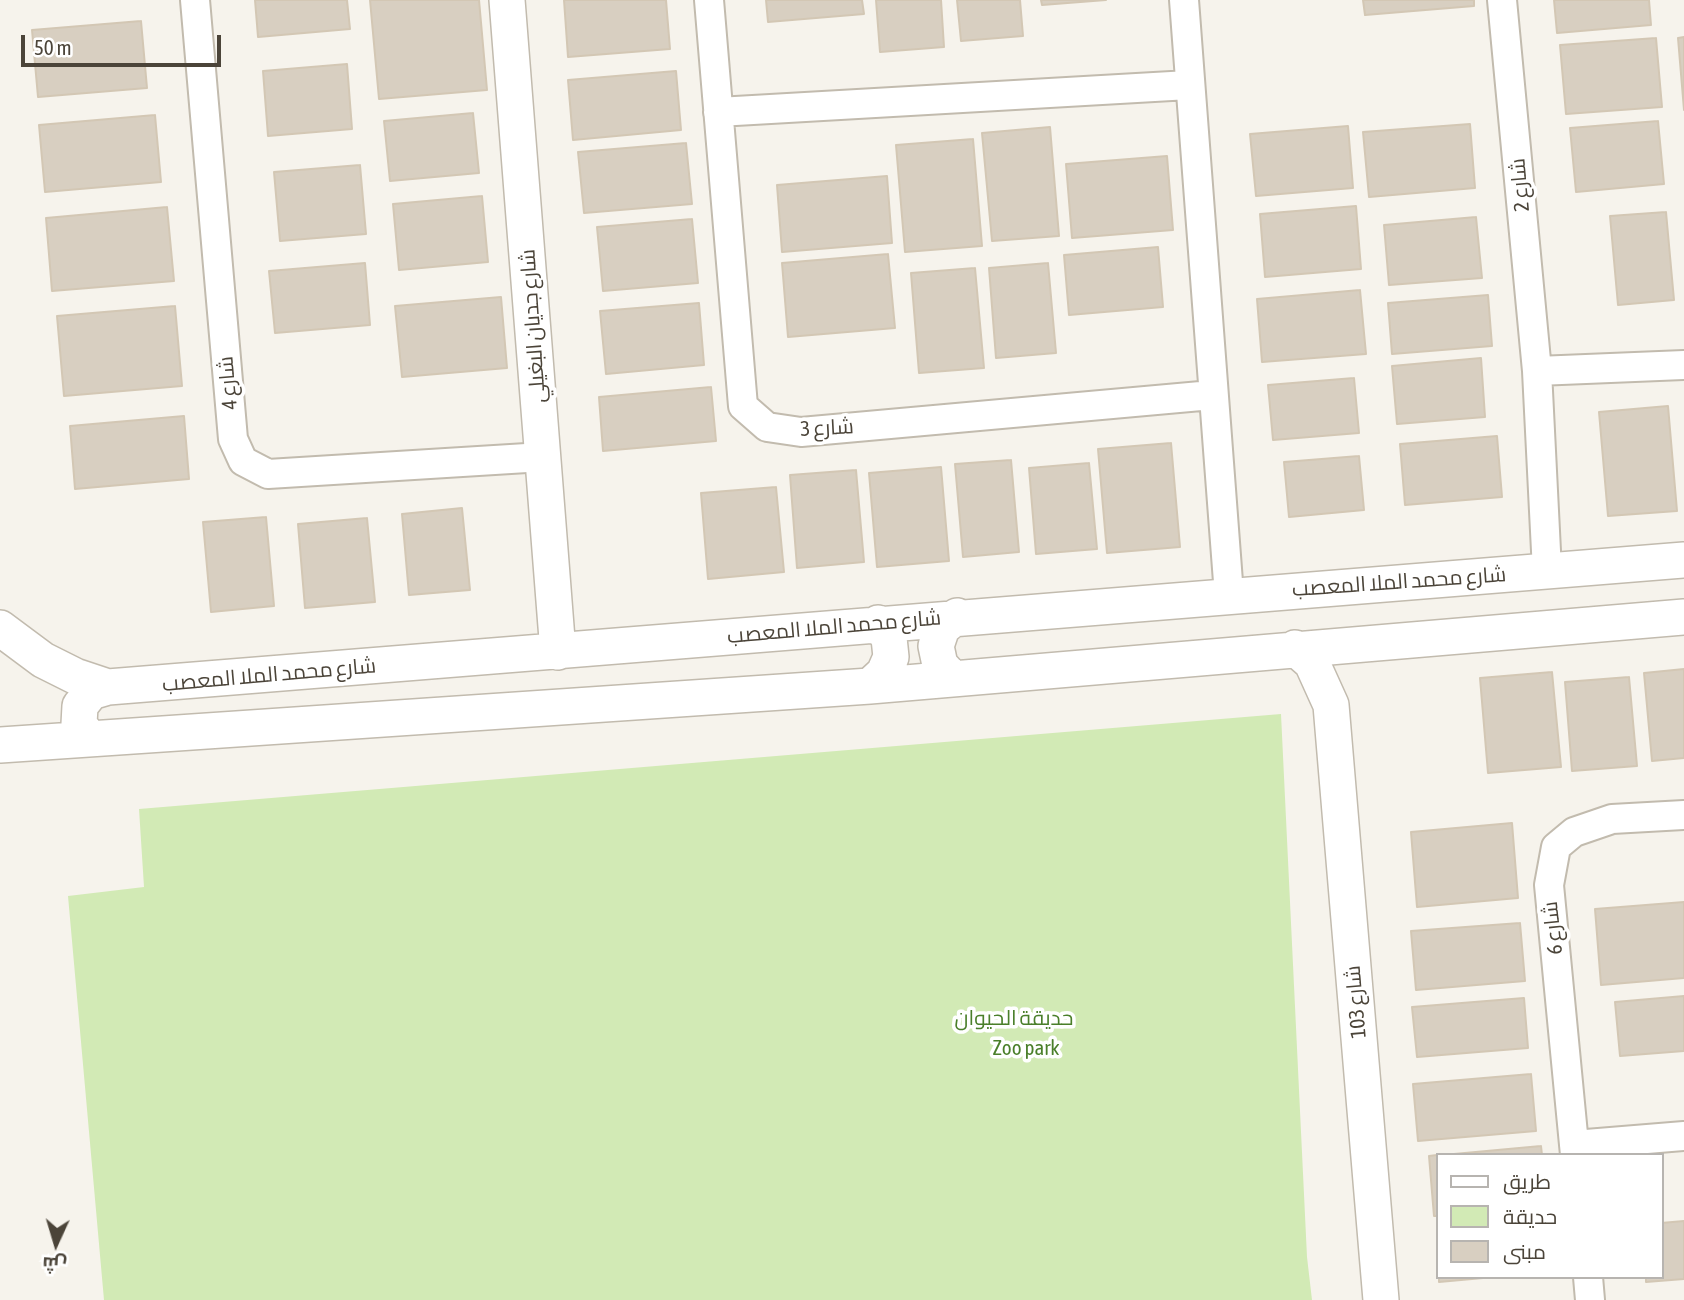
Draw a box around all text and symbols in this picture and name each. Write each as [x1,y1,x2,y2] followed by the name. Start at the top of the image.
[24,21,224,65] scale bar
[34,35,72,59] text: 50 m
[1505,157,1535,213] street label: شارع 2
[515,248,551,404] street label: شارع جديان البغيلي
[213,355,243,411] street label: شارع 4
[800,414,854,442] street label: شارع 3
[1291,562,1507,602] street label: شارع محمد الملا المعصب
[726,605,942,649] street label: شارع محمد الملا المعصب
[161,653,377,697] street label: شارع محمد الملا المعصب
[1538,900,1568,956] street label: شارع 6
[1340,964,1372,1040] street label: شارع 103
[955,1005,1073,1031] park label: حديقة الحيوان
[992,1035,1060,1061] park label: Zoo park
[1436,1153,1663,1279] legend
[1503,1169,1551,1193] text: طريق
[1503,1204,1557,1228] text: حديقة
[21,1209,91,1279] north arrow
[1503,1239,1546,1263] text: مبنى
[42,1253,67,1277] text: ش

